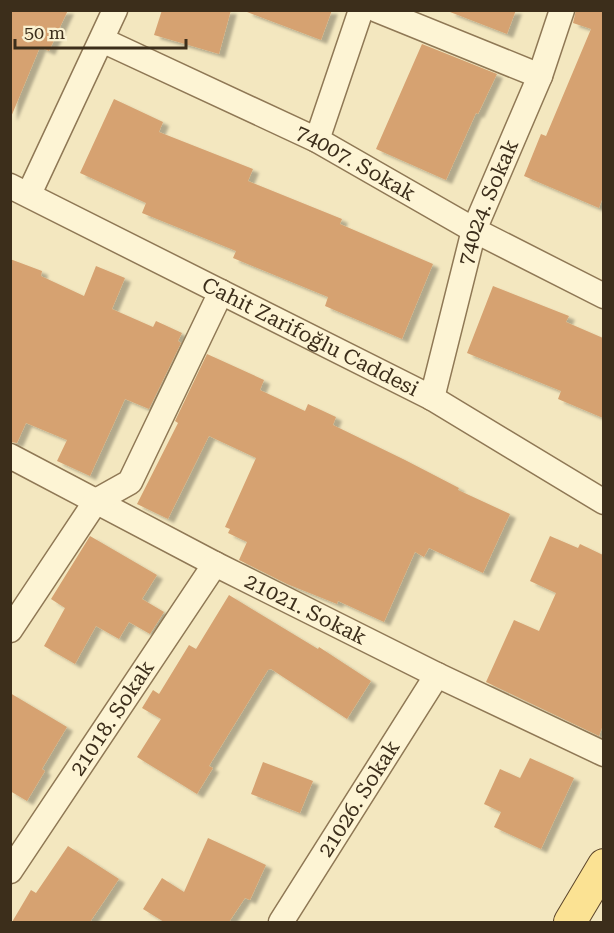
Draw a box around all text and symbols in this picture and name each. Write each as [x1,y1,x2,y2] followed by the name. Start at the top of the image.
[15,12,186,50] scale bar
[24,22,65,43] text: 50 m
[292,120,420,206] street label: 74007. Sokak
[454,136,523,268] street label: 74024. Sokak
[198,272,423,401] street label: Cahit Zarifoğlu Caddesi
[241,569,371,650] street label: 21021. Sokak
[65,656,159,780] street label: 21018. Sokak
[313,736,405,861] street label: 21026. Sokak

